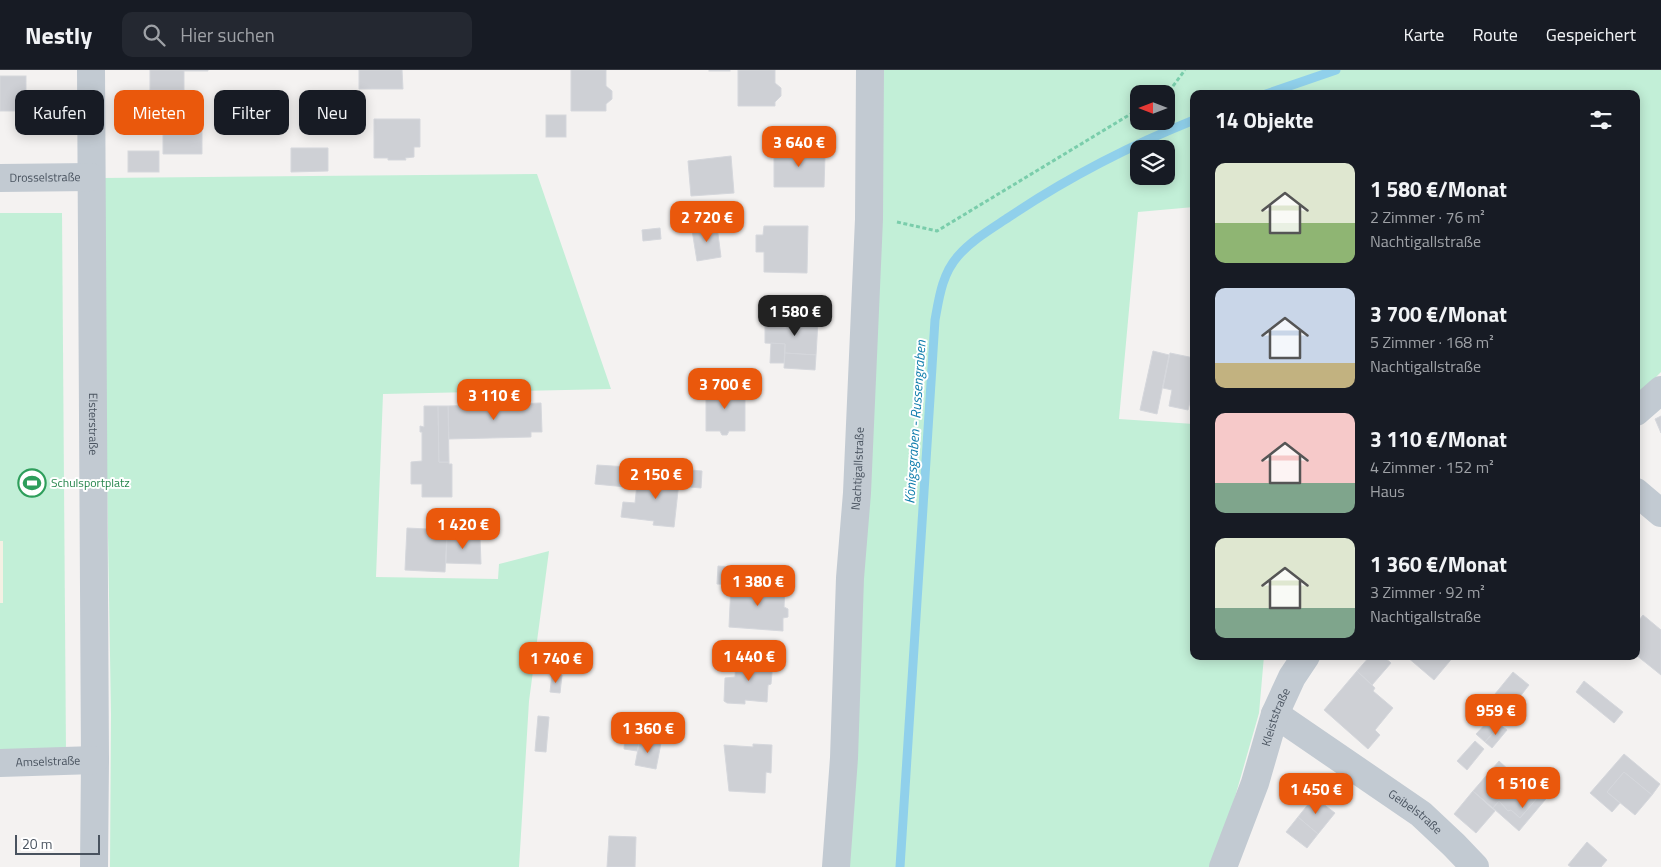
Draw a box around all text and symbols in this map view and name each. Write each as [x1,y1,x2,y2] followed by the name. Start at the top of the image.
[122,12,472,57] search box
[25,17,92,53] text: Nestly
[180,20,275,49] text: Hier suchen
[140,21,168,49] icon: search
[1403,21,1444,48] text: Karte
[1472,21,1518,48] text: Route
[1546,21,1636,48] text: Gespeichert
[1130,85,1175,130] north arrow
[1130,85,1175,185] map controls
[15,90,104,135] chip: Kaufen
[114,90,204,135] chip: Mieten
[214,90,289,135] chip: Filter
[299,90,366,135] chip: Neu
[1215,104,1314,136] text: 14 Objekte
[1587,106,1615,134] icon: filters
[753,126,845,168] pin: 3 640 €
[773,130,825,154] text: 3 640 €
[1130,140,1175,185] button: layers
[9,167,81,187] street label: Drosselstraße
[1370,173,1507,205] text: 1 580 €/Monat
[1255,183,1315,243] icon: home
[661,200,753,243] pin: 2 720 €
[681,205,733,229] text: 2 720 €
[1370,205,1485,229] text: 2 Zimmer · 76 m²
[1370,229,1481,253] text: Nachtigallstraße
[749,294,841,337] pin: 1 580 €
[1370,298,1507,330] text: 3 700 €/Monat
[769,299,821,323] text: 1 580 €
[1255,308,1315,368] icon: home
[1370,330,1494,354] text: 5 Zimmer · 168 m²
[898,338,931,504] water label: Königsgraben - Russengraben
[1370,354,1481,378] text: Nachtigallstraße
[679,368,771,410] pin: 3 700 €
[699,372,751,396] text: 3 700 €
[448,378,540,421] pin: 3 110 €
[468,383,520,407] text: 3 110 €
[84,393,103,455] street label: Elsterstraße
[1370,423,1507,455] text: 3 110 €/Monat
[846,427,869,511] street label: Nachtigallstraße
[1255,433,1315,493] icon: home
[1370,455,1494,479] text: 4 Zimmer · 152 m²
[610,458,702,500] pin: 2 150 €
[630,462,682,486] text: 2 150 €
[17,468,47,498] sports icon: Schulsportplatz
[51,473,130,492] place label: Schulsportplatz
[1370,479,1405,503] text: Haus
[417,508,509,550] pin: 1 420 €
[437,512,489,536] text: 1 420 €
[1370,548,1507,580] text: 1 360 €/Monat
[1255,558,1315,618] icon: home
[712,564,804,607] pin: 1 380 €
[732,569,784,593] text: 1 380 €
[1370,580,1485,604] text: 3 Zimmer · 92 m²
[1370,604,1481,628] text: Nachtigallstraße
[703,640,795,682] pin: 1 440 €
[510,642,602,684] pin: 1 740 €
[723,644,775,668] text: 1 440 €
[530,646,582,670] text: 1 740 €
[1256,685,1295,748] street label: Kleiststraße
[1461,694,1531,736] pin: 959 €
[1476,698,1516,722] text: 959 €
[602,712,694,754] pin: 1 360 €
[622,716,674,740] text: 1 360 €
[15,750,81,771] street label: Amselstraße
[1477,766,1569,809] pin: 1 510 €
[1497,771,1549,795] text: 1 510 €
[1270,772,1362,815] pin: 1 450 €
[1290,777,1342,801] text: 1 450 €
[1385,784,1447,838] street label: Geibelstraße
[15,832,100,855] scale bar
[22,833,52,854] text: 20 m

